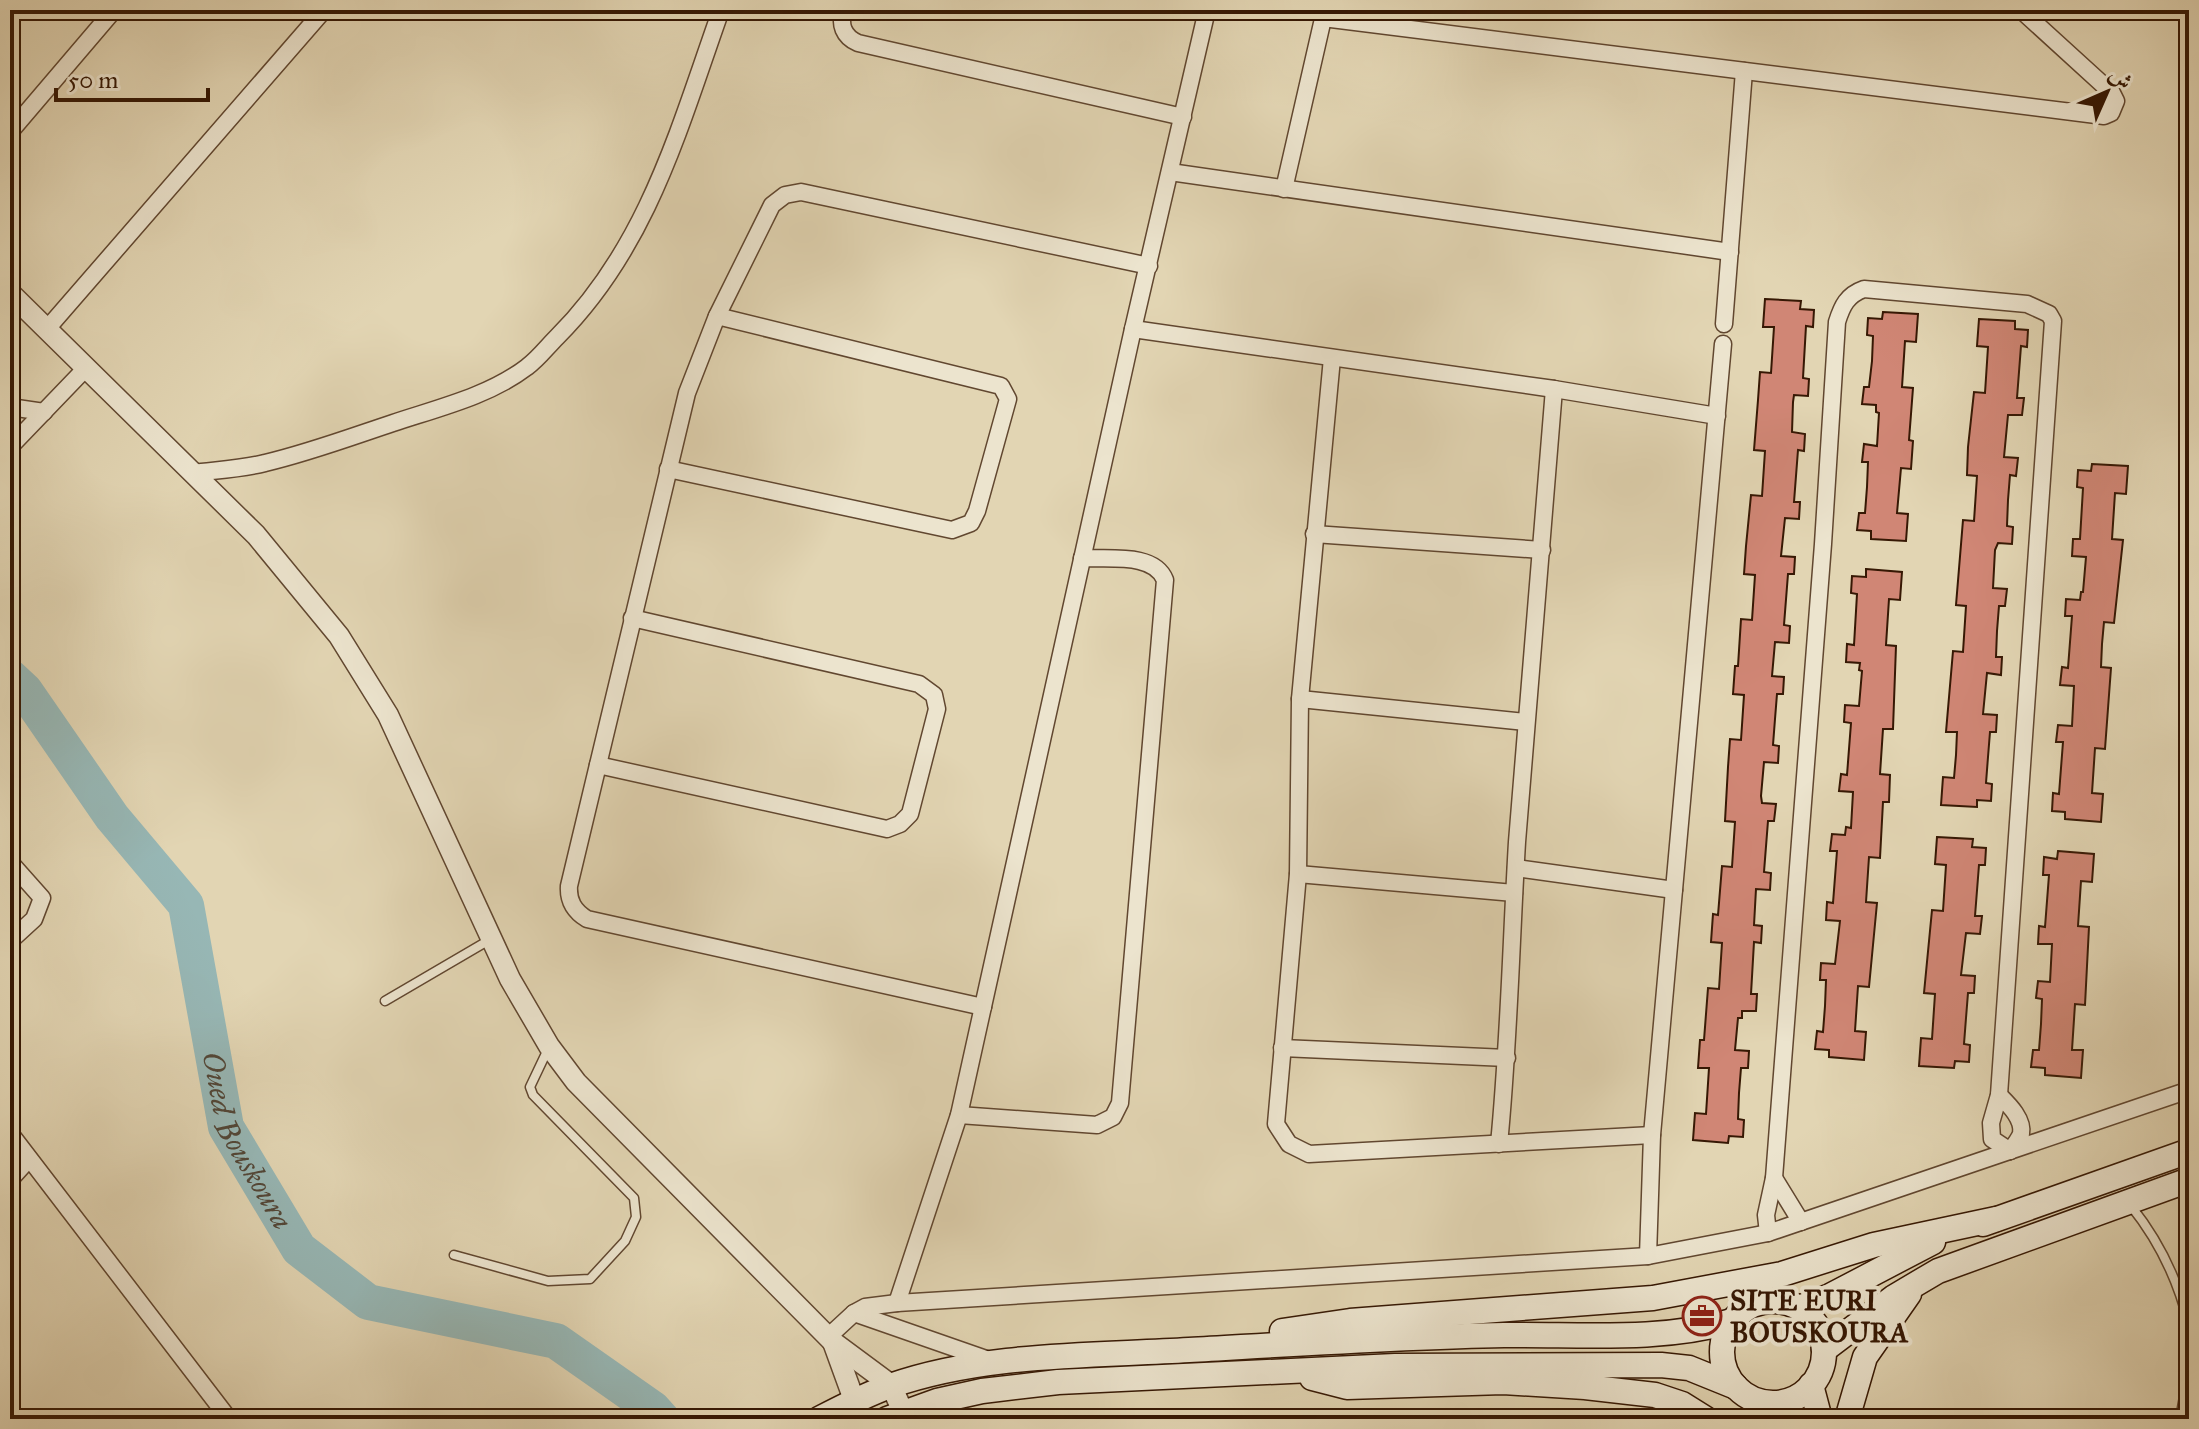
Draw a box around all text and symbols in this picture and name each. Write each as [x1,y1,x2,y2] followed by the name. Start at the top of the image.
[56,52,208,102] scale bar
[2067,52,2147,132] north arrow
[2104,61,2138,95] text: ش
[68,65,118,95] text: 50 m
[195,1049,301,1236] water label: Oued Bouskoura
[1730,1283,1909,1350] place label: SITE EURI BOUSKOURA
[1681,1295,1723,1337] office icon: SITE EURI BOUSKOURA

